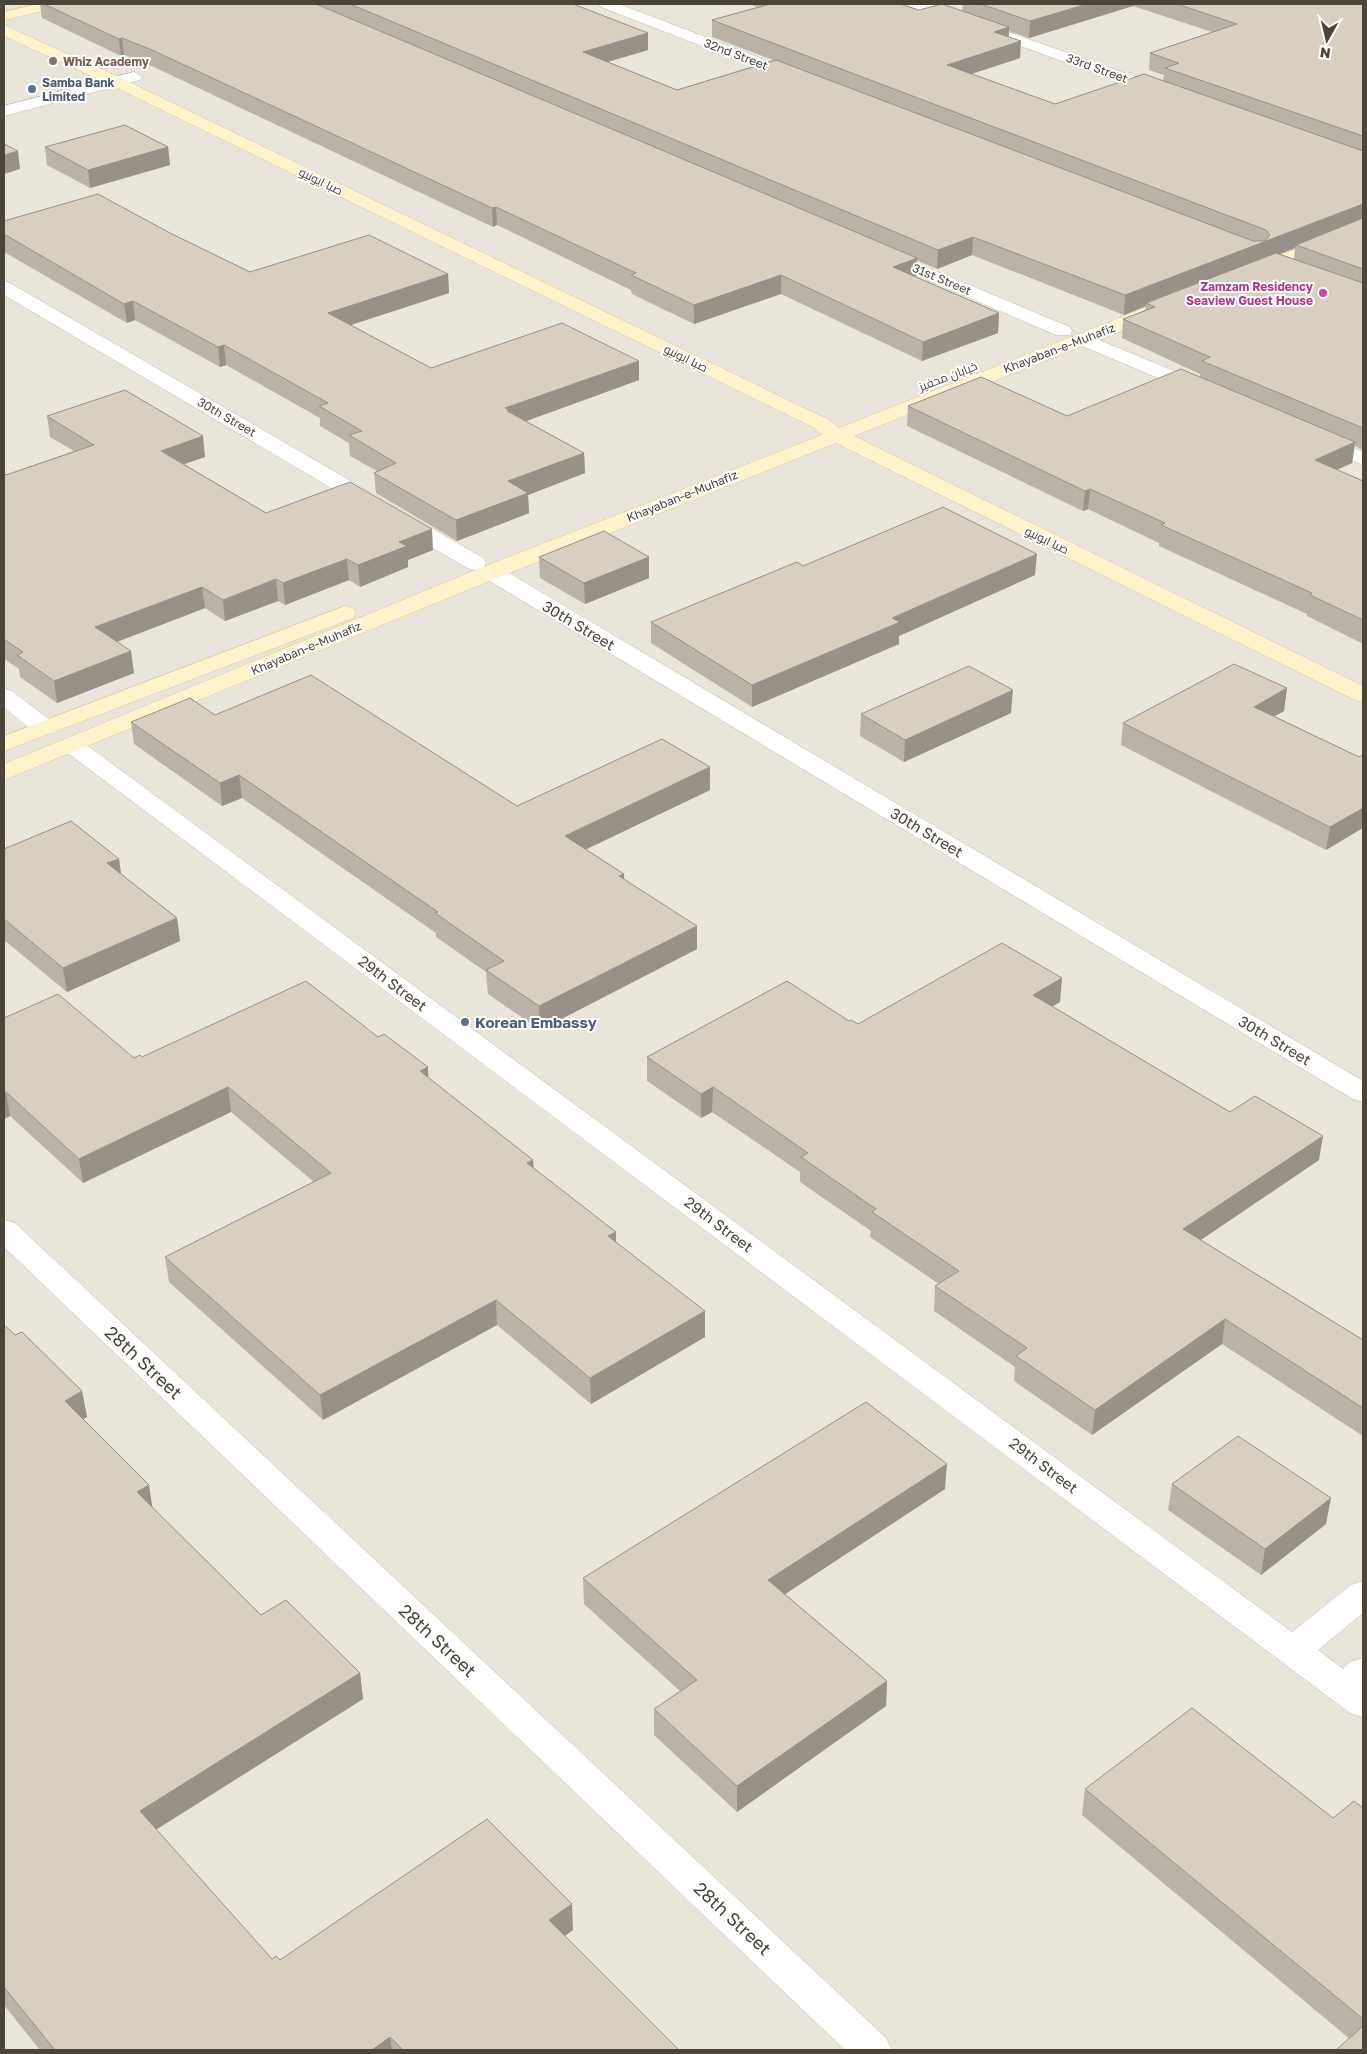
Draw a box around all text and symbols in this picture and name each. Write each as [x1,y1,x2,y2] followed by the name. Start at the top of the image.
[1302,15,1352,65] north arrow
[702,35,770,73] street label: 32nd Street
[1319,44,1332,63] text: N
[1064,50,1130,86] street label: 33rd Street
[63,54,150,69] place label: Whiz Academy
[47,55,59,67] marker: Whiz Academy
[42,75,115,104] place label: Samba Bank Limited
[26,83,38,95] marker: Samba Bank Limited
[297,164,345,198] street label: صبا ایونیو
[910,260,974,298] street label: 31st Street
[1186,279,1314,308] place label: Zamzam Residency Seaview Guest House
[1317,287,1329,299] marker: Zamzam Residency Seaview Guest House
[1001,320,1117,376] street label: Khayaban-e-Muhafiz
[662,341,710,375] street label: صبا ایونیو
[916,358,979,394] street label: خیابان محفیز
[195,394,259,440] street label: 30th Street
[624,467,740,525] street label: Khayaban-e-Muhafiz
[1023,523,1071,557] street label: صبا ایونیو
[539,596,619,654] street label: 30th Street
[249,618,363,678] street label: Khayaban-e-Muhafiz
[887,803,967,861] street label: 30th Street
[355,951,431,1015] street label: 29th Street
[1235,1011,1315,1069] street label: 30th Street
[475,1013,597,1031] place label: Korean Embassy
[459,1016,471,1028] marker: Korean Embassy
[681,1192,757,1256] street label: 29th Street
[101,1321,187,1403] street label: 28th Street
[1006,1433,1082,1497] street label: 29th Street
[395,1599,481,1681] street label: 28th Street
[690,1877,776,1959] street label: 28th Street

